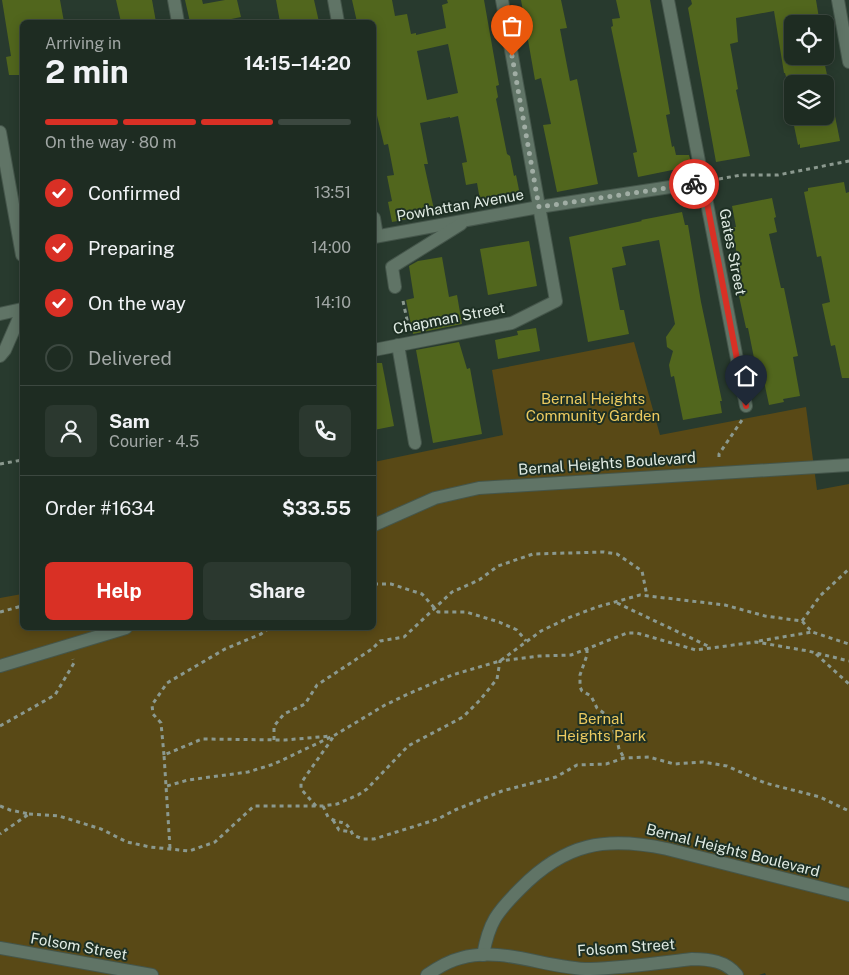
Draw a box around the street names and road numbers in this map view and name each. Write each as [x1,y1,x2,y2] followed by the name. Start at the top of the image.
[395,185,525,225] street label: Powhattan Avenue
[716,207,750,297] street label: Gates Street
[392,299,507,337] street label: Chapman Street
[518,448,696,478] street label: Bernal Heights Boulevard
[645,820,821,880] street label: Bernal Heights Boulevard
[29,929,129,963] street label: Folsom Street
[577,935,676,959] street label: Folsom Street

